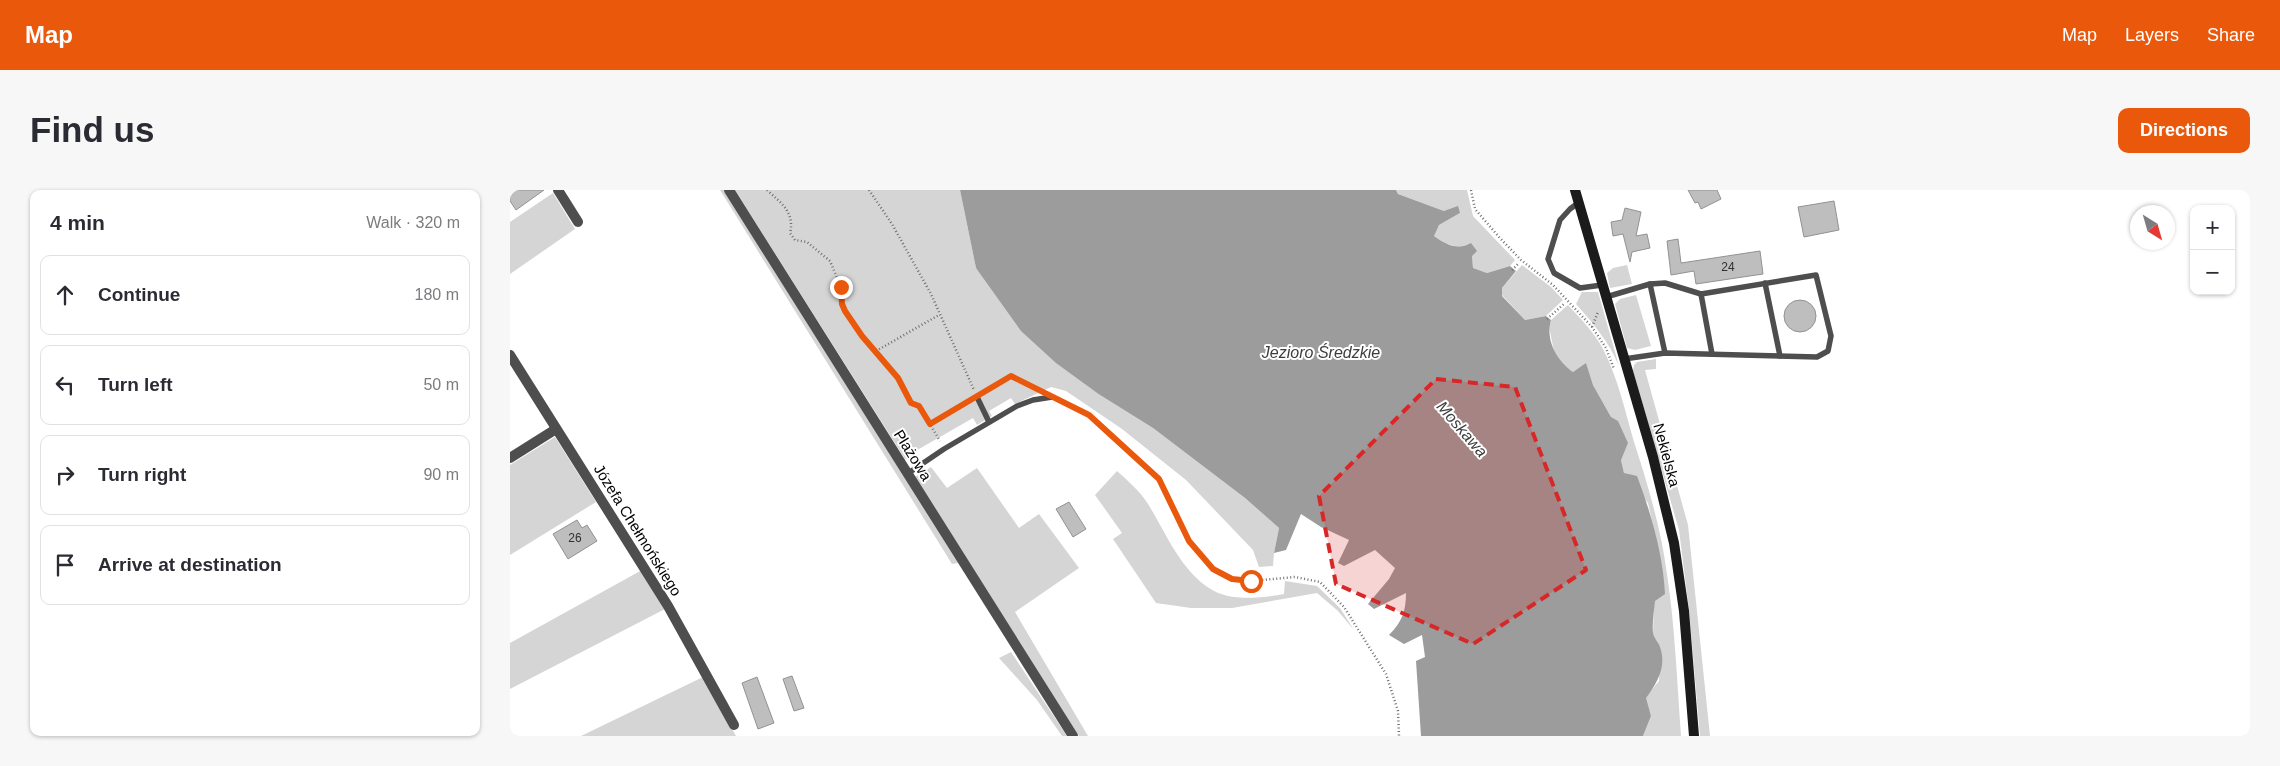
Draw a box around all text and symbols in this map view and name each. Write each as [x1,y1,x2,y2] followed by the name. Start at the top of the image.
[25,21,73,48] text: Map
[2062,25,2097,45] text: Map
[2125,25,2179,45] text: Layers
[2207,25,2255,45] text: Share
[2118,108,2250,153] button: Directions
[30,110,154,149] text: Find us
[2130,205,2175,250] north arrow
[2190,205,2235,295] map controls
[2190,205,2235,250] button: +
[50,211,105,234] text: 4 min
[366,214,460,231] text: Walk · 320 m
[2190,250,2235,295] button: −
[1721,260,1735,274] house number: 24
[830,276,853,299] route end
[51,281,79,309] icon: ahead
[98,284,180,305] text: Continue
[415,286,459,303] text: 180 m
[1261,343,1380,361] water label: Jezioro Średzkie
[51,371,79,399] icon: left
[98,374,173,395] text: Turn left
[423,376,459,393] text: 50 m
[1433,398,1491,460] water label: Moskawa
[1650,421,1684,489] street label: Nekielska
[891,426,936,484] street label: Plażowa
[51,461,79,489] icon: right
[591,461,685,599] street label: Józefa Chełmońskiego
[98,464,186,485] text: Turn right
[423,466,459,483] text: 90 m
[568,531,582,545] house number: 26
[51,551,79,579] icon: arrive
[98,554,282,575] text: Arrive at destination
[1240,570,1263,593] route start

